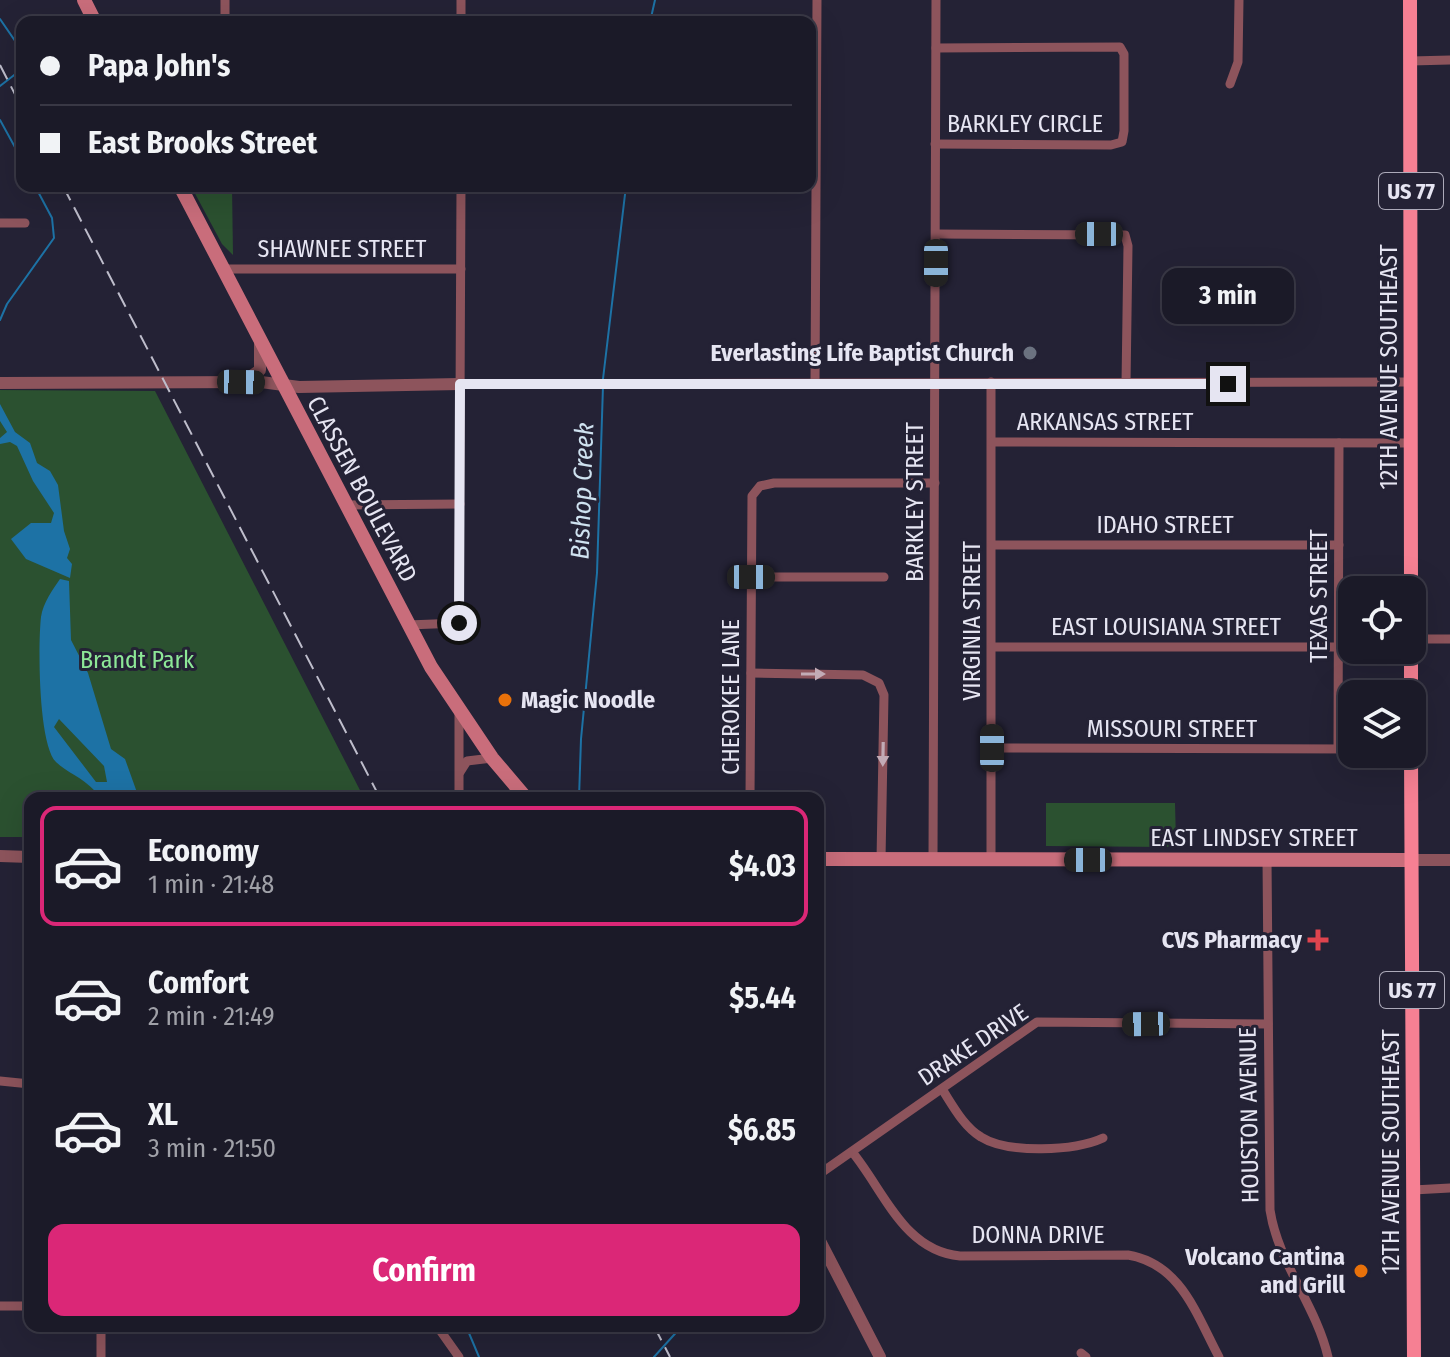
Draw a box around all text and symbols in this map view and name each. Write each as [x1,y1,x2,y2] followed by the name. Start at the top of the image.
[88,48,230,84] text: Papa John's
[947,110,1103,138] street label: BARKLEY CIRCLE
[88,125,317,161] text: East Brooks Street
[1379,173,1443,209] road number: US 77
[1075,222,1123,246] car
[258,235,426,263] street label: SHAWNEE STREET
[924,239,948,287] car
[1375,244,1403,490] street label: 12TH AVENUE SOUTHEAST
[1162,268,1294,324] callout: 3 min
[1199,280,1257,311] text: 3 min
[710,339,1014,367] place label: Everlasting Life Baptist Church
[1021,344,1039,362] marker: Everlasting Life Baptist Church
[1210,366,1246,402] route end
[217,370,265,394] car
[301,391,423,587] street label: CLASSEN BOULEVARD
[1017,408,1193,436] street label: ARKANSAS STREET
[565,422,600,560] water label: Bishop Creek
[901,422,929,582] street label: BARKLEY STREET
[1096,511,1234,539] street label: IDAHO STREET
[1305,529,1333,663] street label: TEXAS STREET
[958,541,986,701] street label: VIRGINIA STREET
[727,565,775,589] car
[1338,576,1426,768] map controls
[1338,576,1426,664] button: locate
[441,605,477,641] route start
[1051,613,1281,641] street label: EAST LOUISIANA STREET
[717,619,745,775] street label: CHEROKEE LANE
[80,646,195,674] park label: Brandt Park
[801,668,826,680] one-way arrow
[1338,680,1426,768] button: layers
[521,686,655,714] place label: Magic Noodle
[496,691,514,709] marker: Magic Noodle
[1087,715,1257,743] street label: MISSOURI STREET
[980,724,1004,772] car
[877,742,889,767] one-way arrow
[1150,824,1358,852] street label: EAST LINDSEY STREET
[52,830,124,902] icon: car
[148,833,259,869] text: Economy
[729,848,796,884] text: $4.03
[1064,848,1112,872] car
[148,869,274,900] text: 1 min · 21:48
[1162,926,1303,954] place label: CVS Pharmacy
[1309,931,1327,949] marker: CVS Pharmacy
[52,962,124,1034] icon: car
[148,965,249,1001] text: Comfort
[1380,972,1444,1008] road number: US 77
[729,980,796,1016] text: $5.44
[913,998,1033,1092] street label: DRAKE DRIVE
[148,1001,275,1032] text: 2 min · 21:49
[1122,1012,1170,1036] car
[1233,1027,1265,1203] street label: HOUSTON AVENUE
[1377,1029,1405,1275] street label: 12TH AVENUE SOUTHEAST
[52,1094,124,1166] icon: car
[148,1097,178,1133] text: XL
[728,1112,796,1148] text: $6.85
[148,1133,276,1164] text: 3 min · 21:50
[971,1221,1105,1249] street label: DONNA DRIVE
[48,1224,800,1316] button: Confirm
[1184,1243,1345,1299] place label: Volcano Cantina and Grill
[1352,1262,1370,1280] marker: Volcano Cantina and Grill

